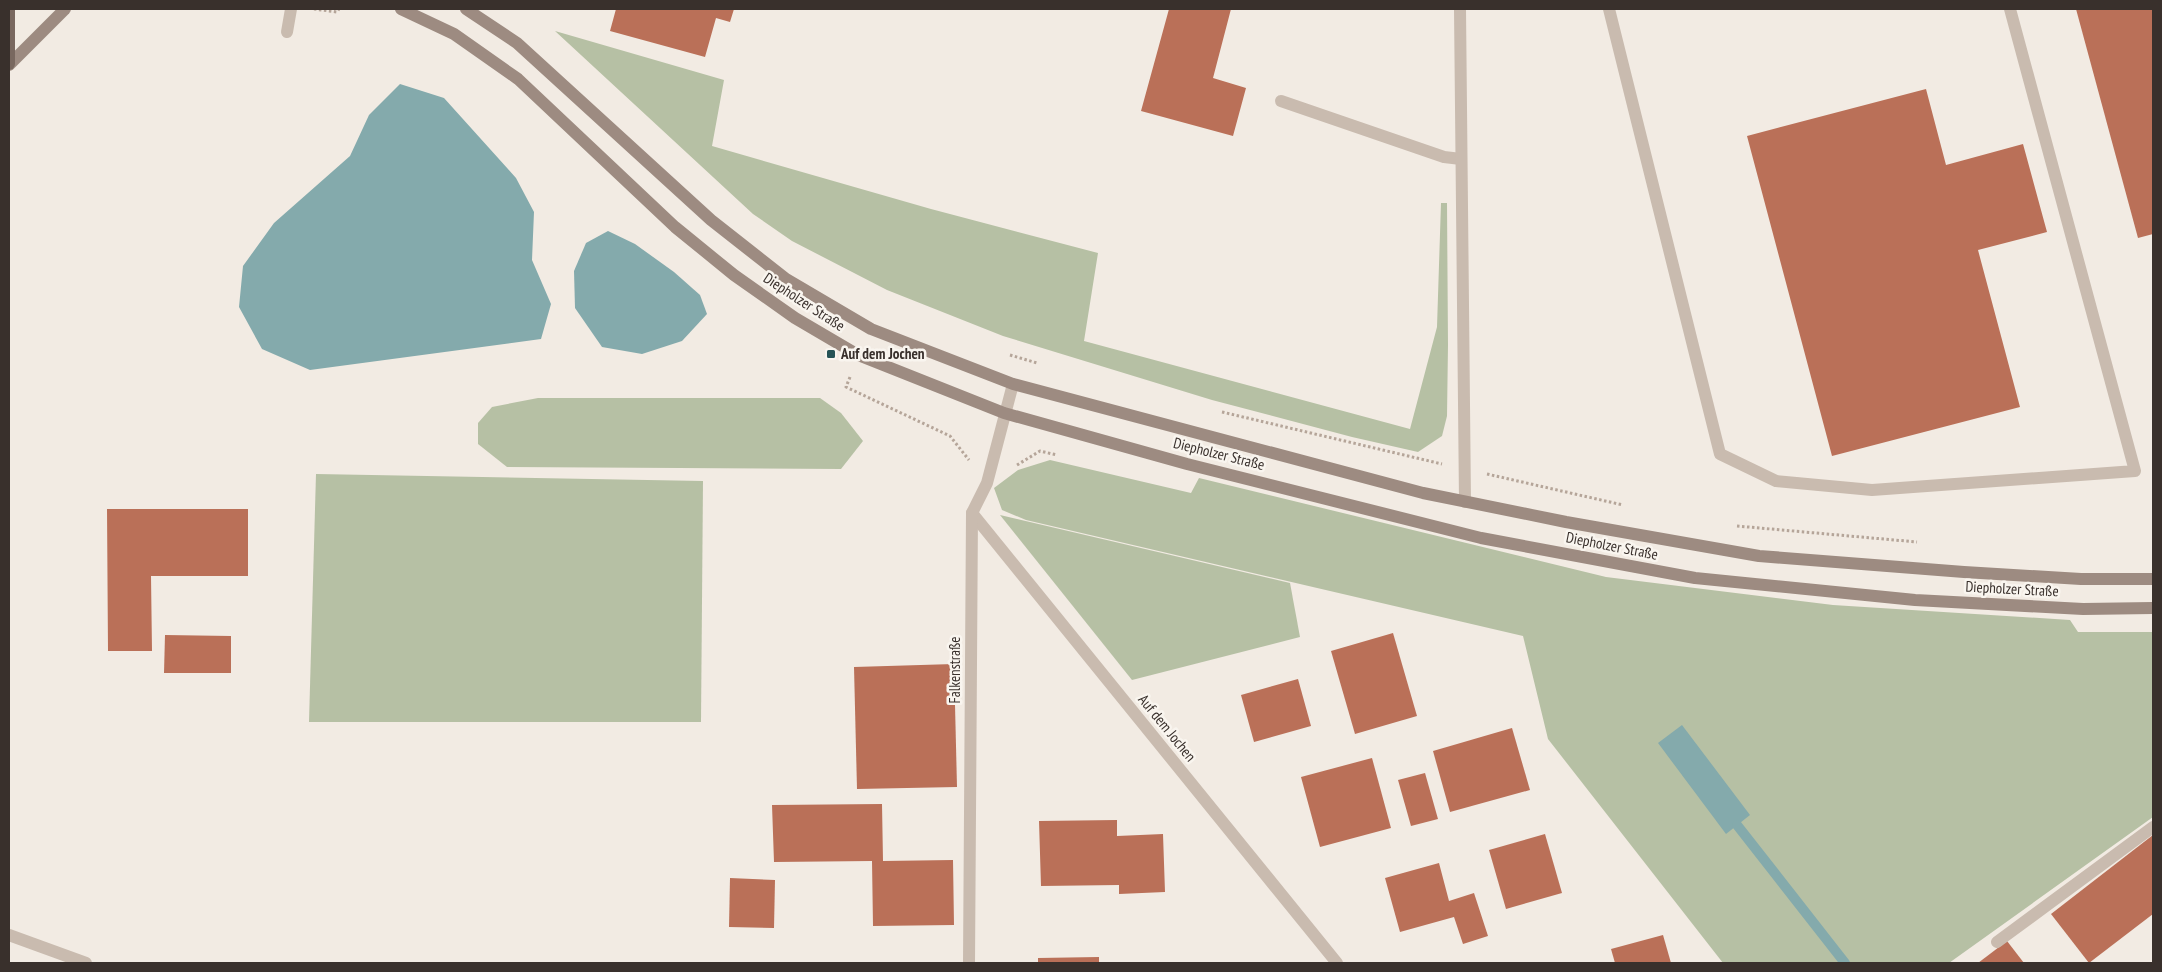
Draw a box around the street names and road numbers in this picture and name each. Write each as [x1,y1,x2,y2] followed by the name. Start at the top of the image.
[760,268,849,335] street label: Diepholzer Straße
[1172,433,1267,474] street label: Diepholzer Straße
[1564,527,1660,564] street label: Diepholzer Straße
[1965,577,2059,600] street label: Diepholzer Straße
[945,637,964,703] street label: Falkenstraße
[1134,690,1200,765] street label: Auf dem Jochen

